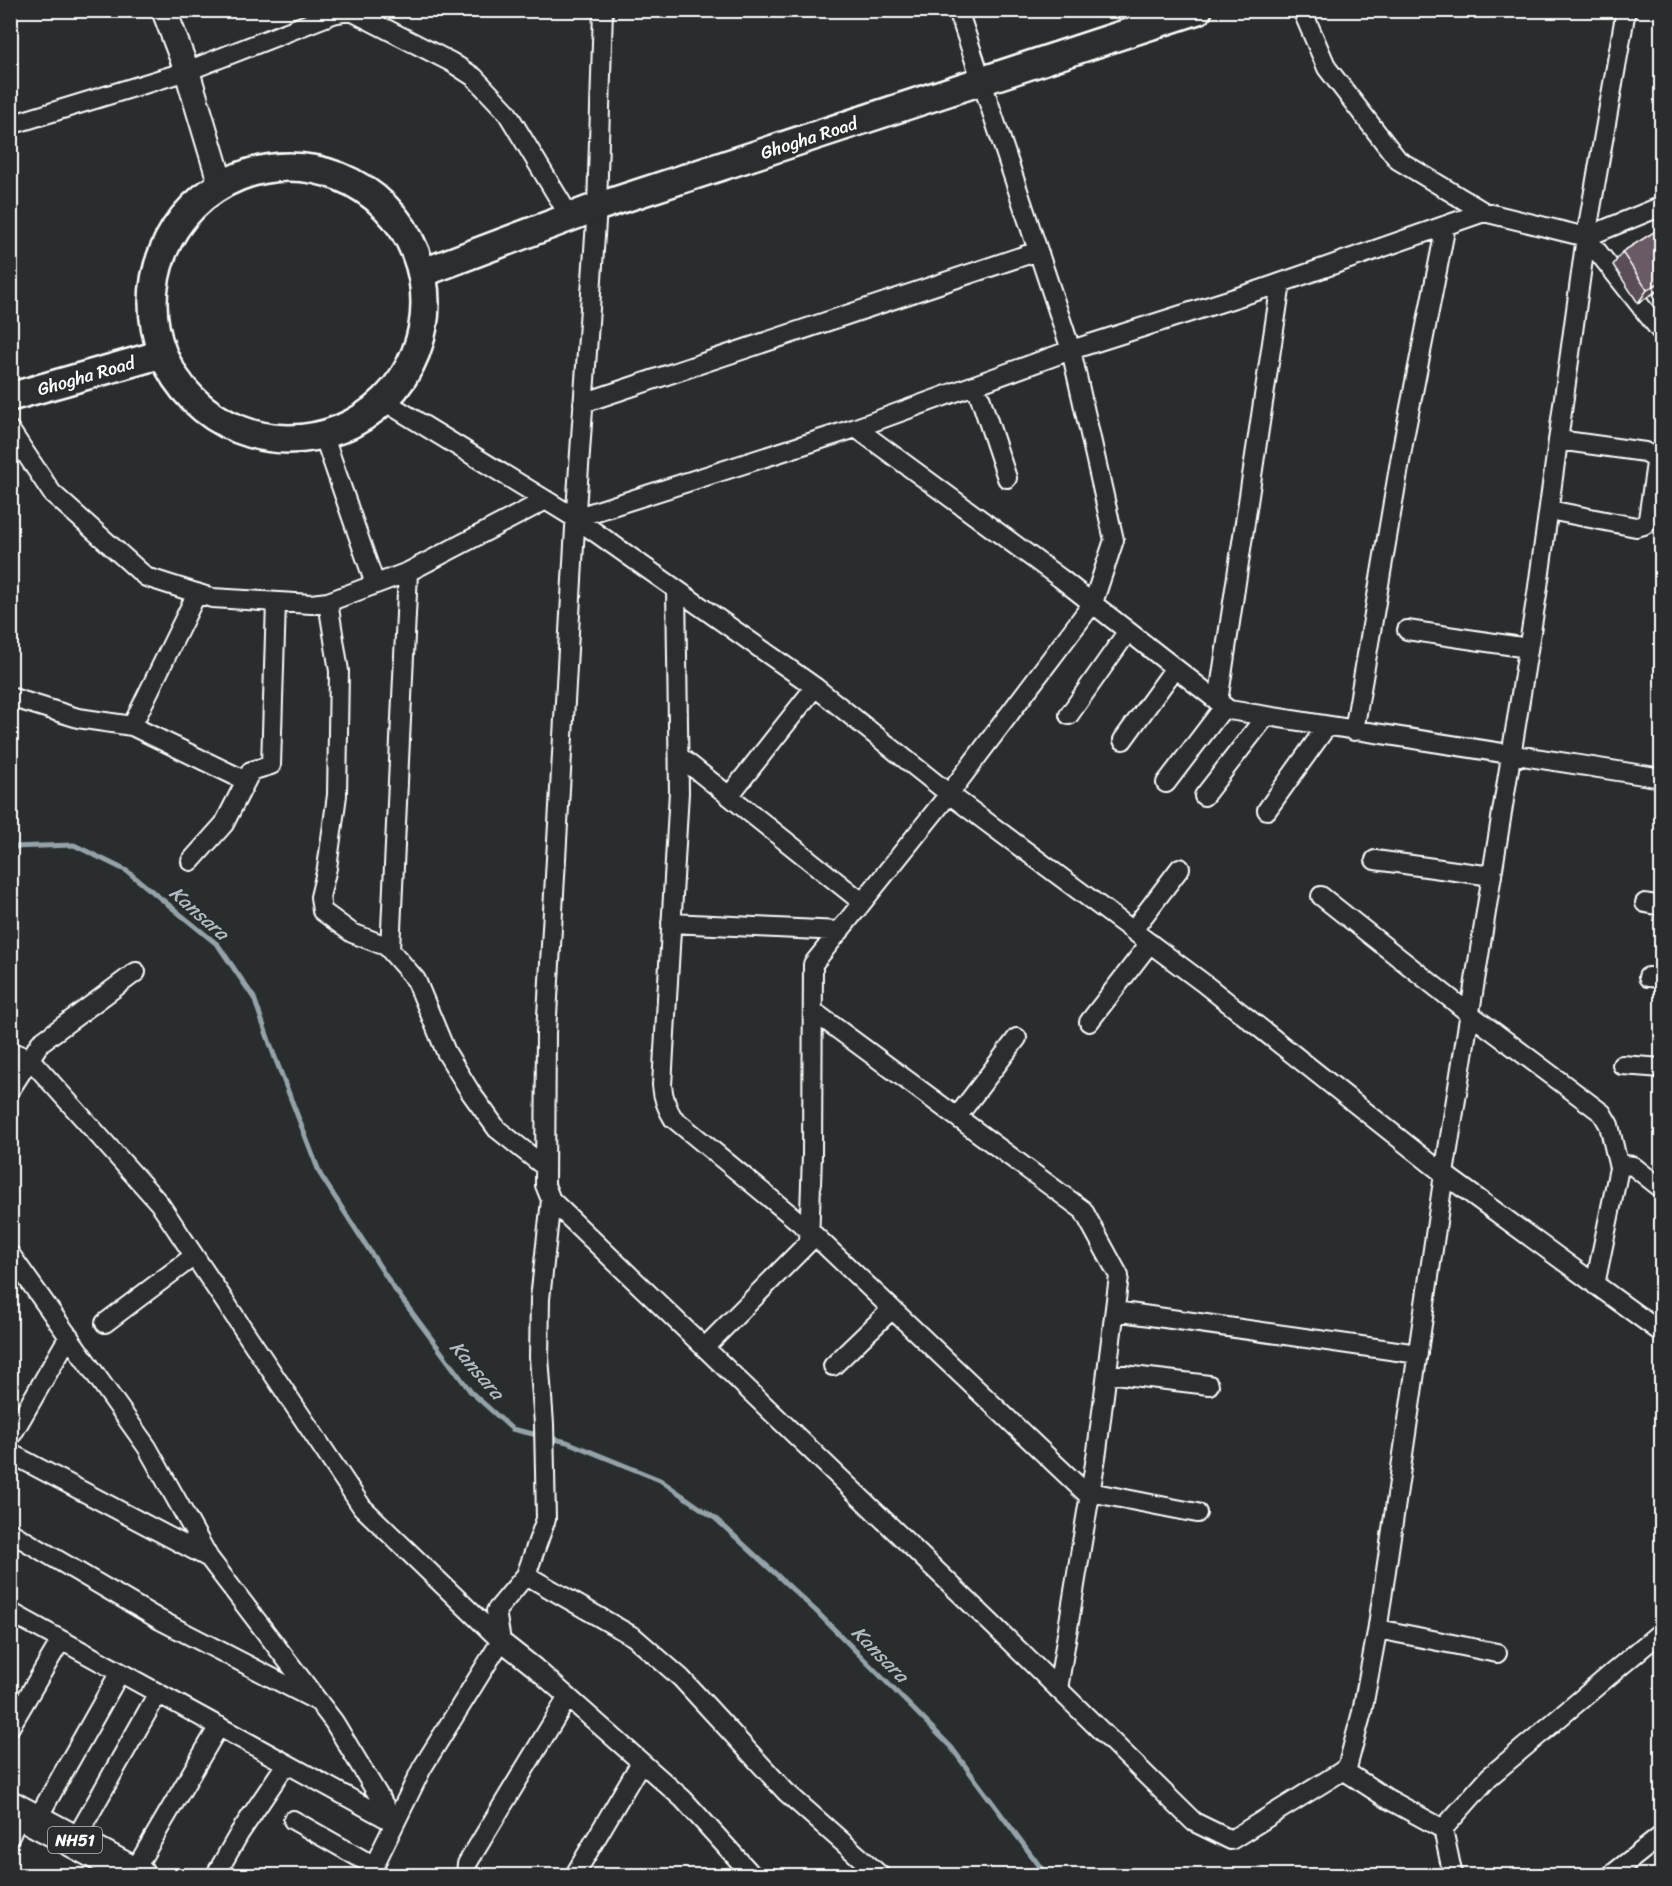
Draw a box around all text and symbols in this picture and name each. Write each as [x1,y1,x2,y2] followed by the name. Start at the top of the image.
[756,107,863,169] street label: Ghogha Road
[33,346,140,405] street label: Ghogha Road
[161,877,239,951] water label: Kansara
[441,1332,515,1410] water label: Kansara
[843,1617,919,1693] water label: Kansara
[48,1827,102,1853] road number: NH51

